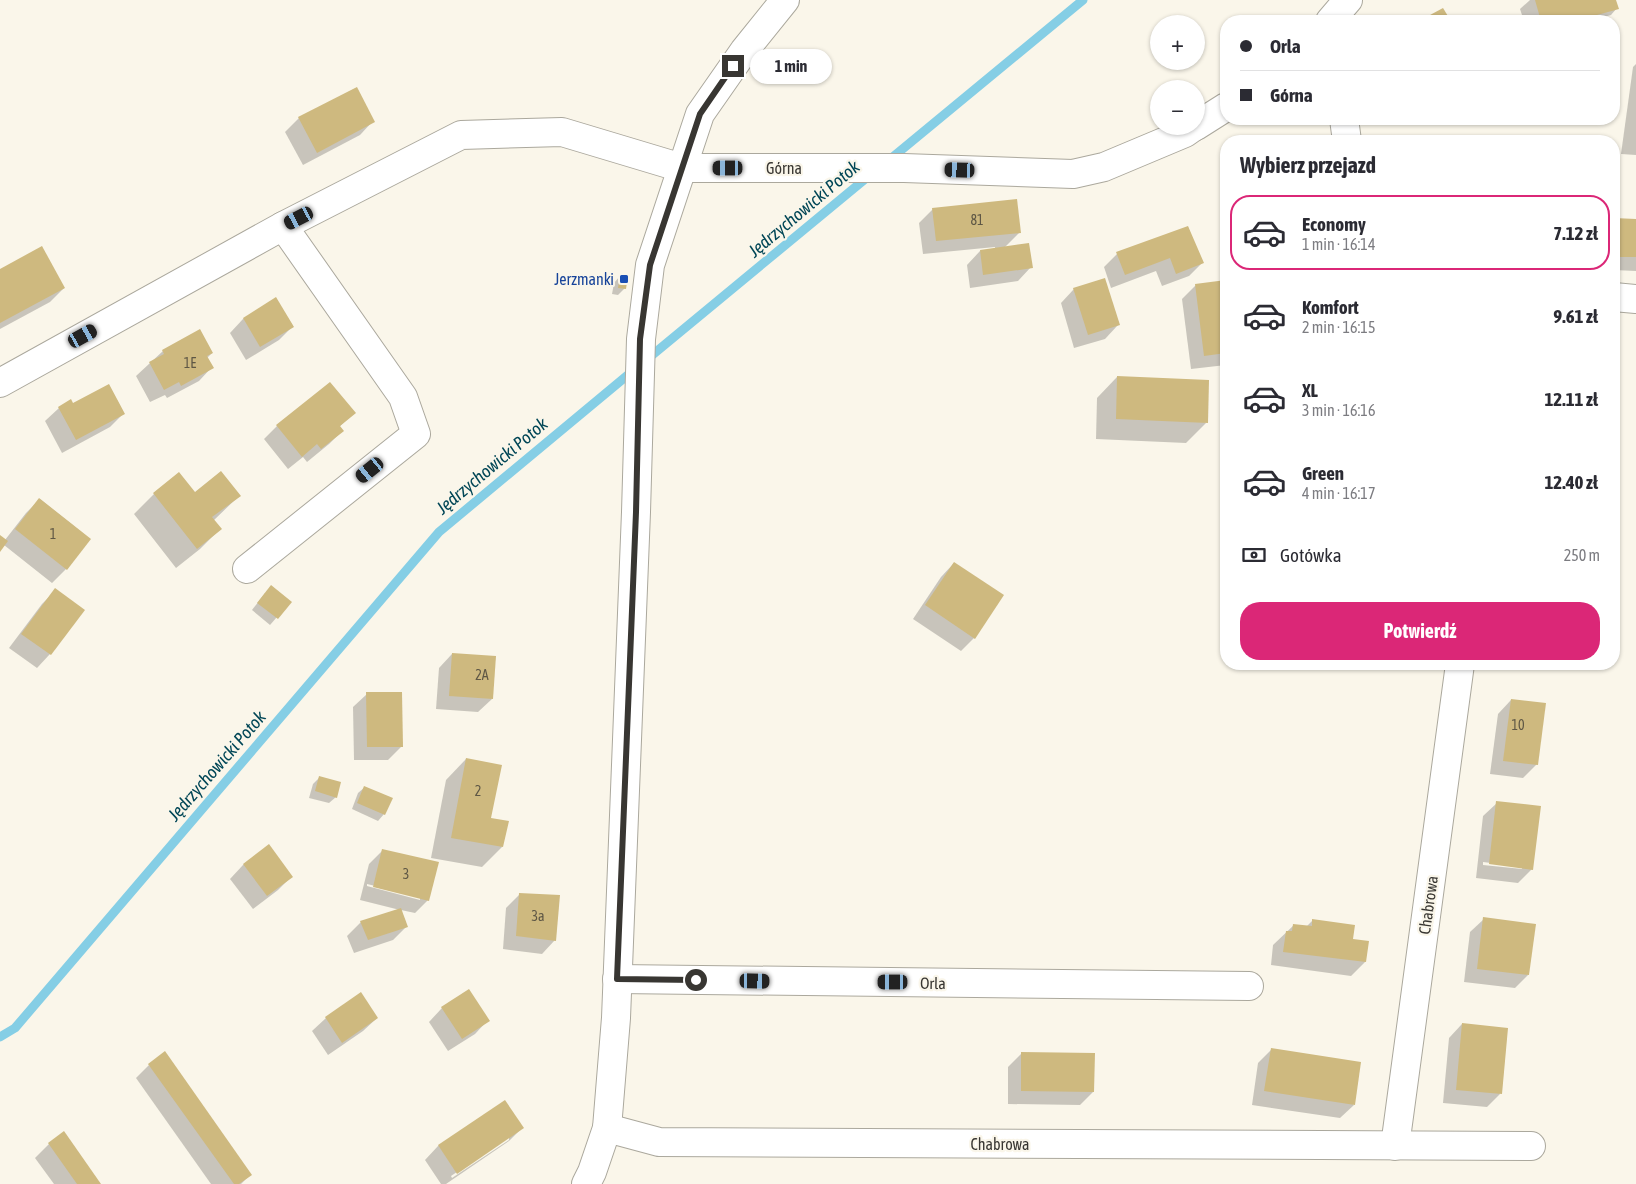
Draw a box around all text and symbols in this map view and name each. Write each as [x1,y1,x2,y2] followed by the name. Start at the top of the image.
[1150,15,1205,135] map controls
[1150,15,1205,70] button: +
[1270,35,1301,57] text: Orla
[750,48,833,84] callout: 1 min
[722,55,744,77] route end
[775,57,807,75] text: 1 min
[1150,80,1205,135] button: −
[1270,84,1313,106] text: Górna
[1240,152,1376,178] text: Wybierz przejazd
[743,155,864,262] water label: Jędrzychowicki Potok
[766,159,802,177] street label: Górna
[713,161,743,176] car
[944,162,975,178] car
[282,205,315,231] car
[1242,210,1287,255] icon: car
[970,212,984,228] house number: 81
[1302,213,1366,235] text: Economy
[1553,222,1598,244] text: 7.12 zł
[1302,235,1375,253] text: 1 min · 16:14
[554,270,614,288] place label: Jerzmanki
[618,273,630,285] marker: Jerzmanki
[1242,293,1287,338] icon: car
[1302,296,1359,318] text: Komfort
[1553,305,1598,327] text: 9.61 zł
[1302,318,1375,336] text: 2 min · 16:15
[66,322,99,350] car
[184,355,196,371] house number: 1E
[1242,376,1287,421] icon: car
[1302,379,1318,401] text: XL
[1544,388,1598,410] text: 12.11 zł
[1302,401,1375,419] text: 3 min · 16:16
[431,412,552,519] water label: Jędrzychowicki Potok
[353,455,386,485] car
[1242,459,1287,504] icon: car
[1302,462,1344,484] text: Green
[1544,471,1598,493] text: 12.40 zł
[1302,484,1375,502] text: 4 min · 16:17
[50,526,56,542] house number: 1
[1240,541,1268,569] icon: cash
[1280,544,1342,566] text: Gotówka
[1564,546,1600,564] text: 250 m
[1240,602,1600,660] button: Potwierdź
[475,667,489,683] house number: 2A
[163,706,271,826] water label: Jędrzychowicki Potok
[1511,717,1525,733] house number: 10
[475,783,481,799] house number: 2
[403,866,409,882] house number: 3
[1415,875,1441,935] street label: Chabrowa
[531,908,545,924] house number: 3a
[685,969,707,991] route start
[739,973,770,989] car
[920,974,946,992] street label: Orla
[878,975,908,990] car
[971,1135,1029,1153] street label: Chabrowa

